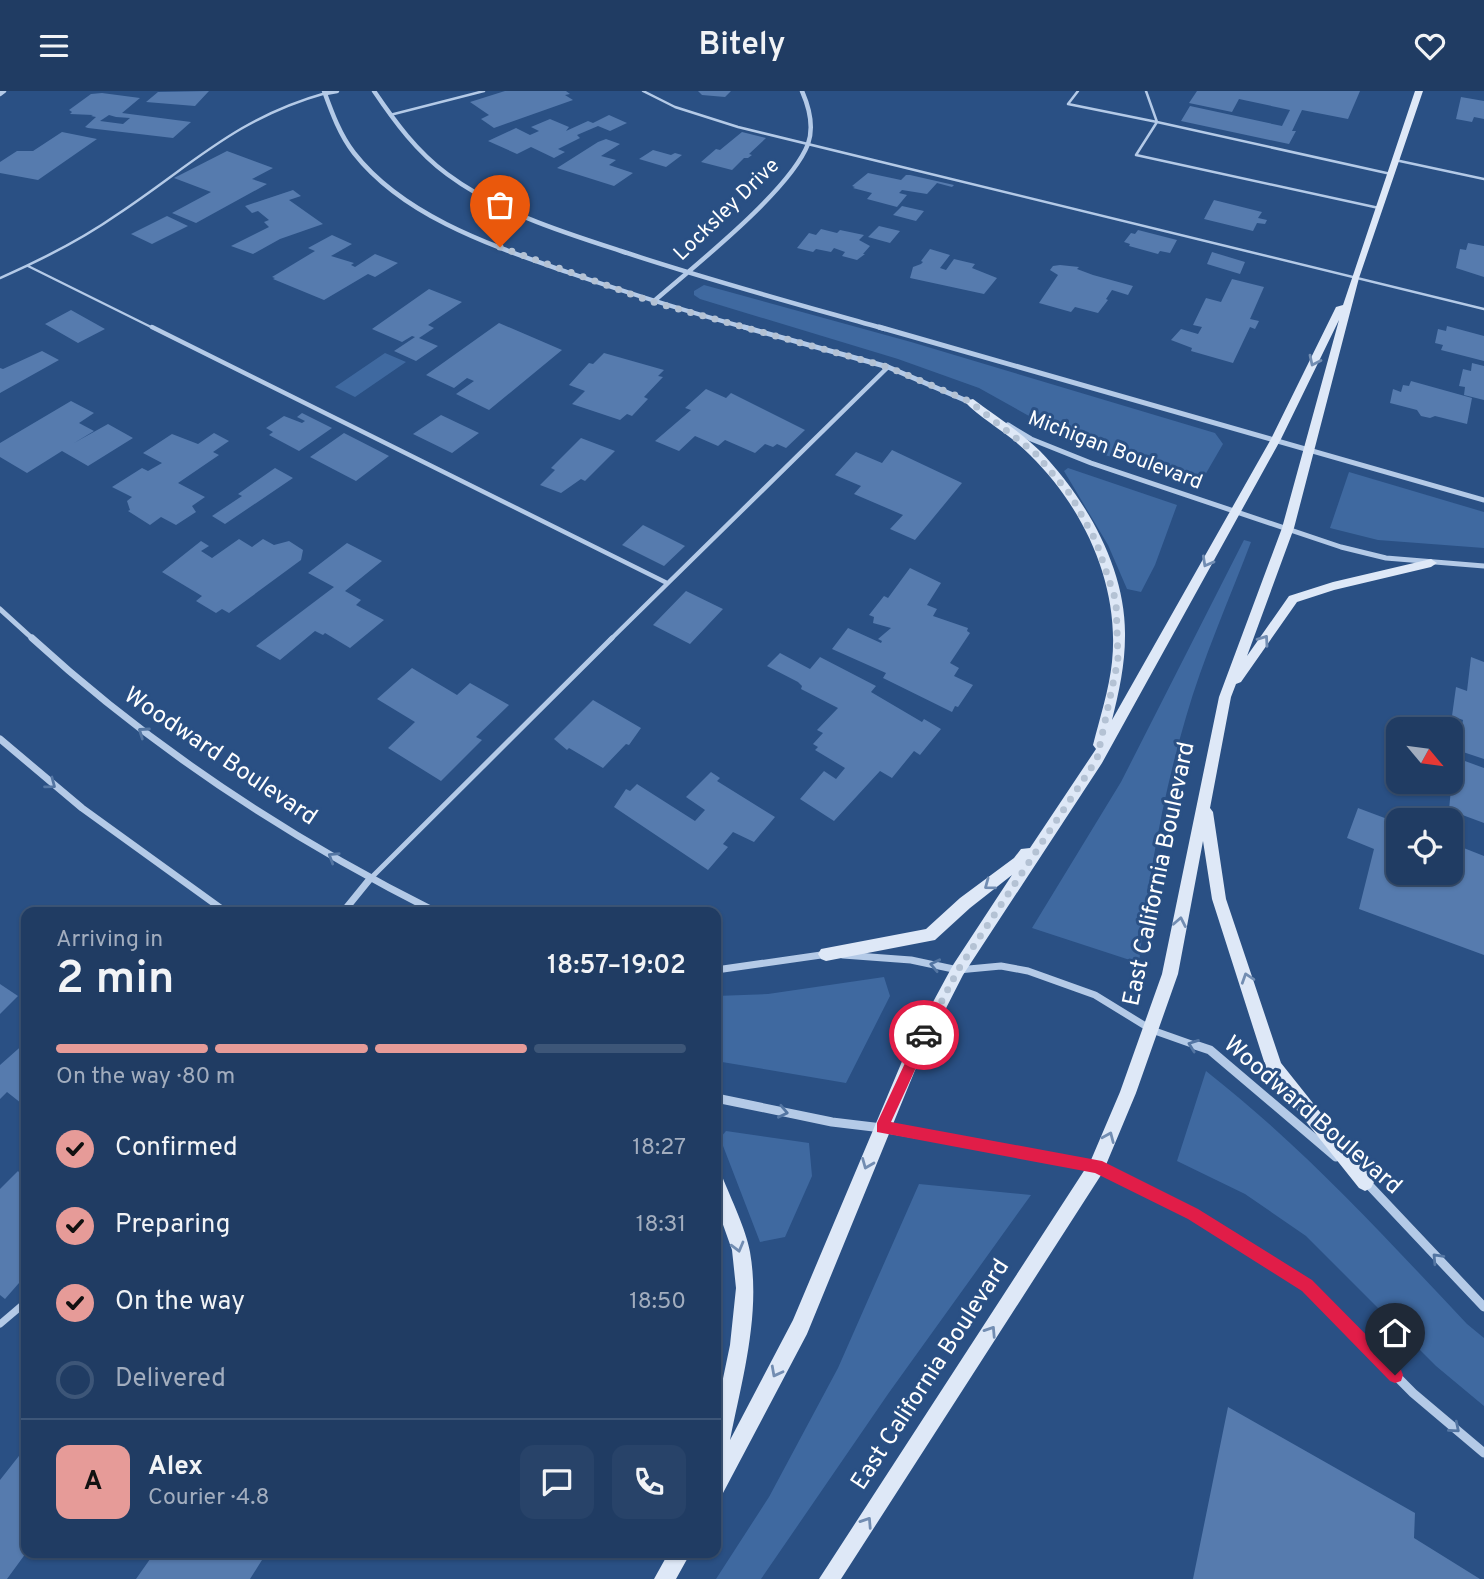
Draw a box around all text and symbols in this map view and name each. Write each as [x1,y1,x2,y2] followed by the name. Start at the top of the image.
[698,26,786,66] text: Bitely
[35,27,73,65] icon: menu
[1411,27,1449,65] icon: heart
[668,153,786,267] street label: Locksley Drive
[470,175,530,247] pin
[481,186,519,224] icon: bag
[1309,354,1323,366] one-way arrow
[1024,405,1206,497] street label: Michigan Boulevard
[1202,554,1215,567] one-way arrow
[1256,635,1268,648] one-way arrow
[118,681,322,833] street label: Woodward Boulevard
[1386,717,1463,795] north arrow
[1386,717,1463,885] map controls
[138,728,151,740] one-way arrow
[1117,739,1203,1009] street label: East California Boulevard
[44,775,56,788] one-way arrow
[1386,808,1463,885] button: locate
[328,852,341,865] one-way arrow
[985,876,997,889] one-way arrow
[1171,916,1186,928] one-way arrow
[56,926,163,955] text: Arriving in
[547,950,686,983] text: 18:57–19:02
[56,951,175,1010] text: 2 min
[929,959,941,973] one-way arrow
[1240,973,1255,985] one-way arrow
[889,1000,959,1070] courier
[905,1016,943,1054] icon: car
[1216,1030,1408,1202] street label: Woodward Boulevard
[1188,1039,1200,1053] one-way arrow
[56,1063,235,1092] text: On the way · 80 m
[776,1104,788,1118] one-way arrow
[56,1130,94,1168] icon: check
[115,1132,238,1165] text: Confirmed
[1101,1132,1115,1145] one-way arrow
[632,1134,686,1163] text: 18:27
[862,1158,876,1170] one-way arrow
[56,1207,94,1245] icon: check
[115,1209,230,1242] text: Preparing
[636,1211,686,1240] text: 18:31
[730,1240,744,1252] one-way arrow
[1433,1253,1445,1266] one-way arrow
[845,1254,1017,1496] street label: East California Boulevard
[56,1284,94,1322] icon: check
[115,1286,245,1319] text: On the way
[629,1288,686,1317] text: 18:50
[1365,1303,1425,1375] pin
[1376,1314,1414,1352] icon: home
[982,1326,995,1339] one-way arrow
[115,1363,226,1396] text: Delivered
[771,1365,784,1377] one-way arrow
[1446,1420,1459,1432] one-way arrow
[520,1445,594,1519] button: chat
[612,1445,686,1519] button: phone
[148,1451,203,1484] text: Alex
[84,1466,102,1499] text: A
[148,1484,269,1513] text: Courier · 4.8
[859,1517,871,1530] one-way arrow

